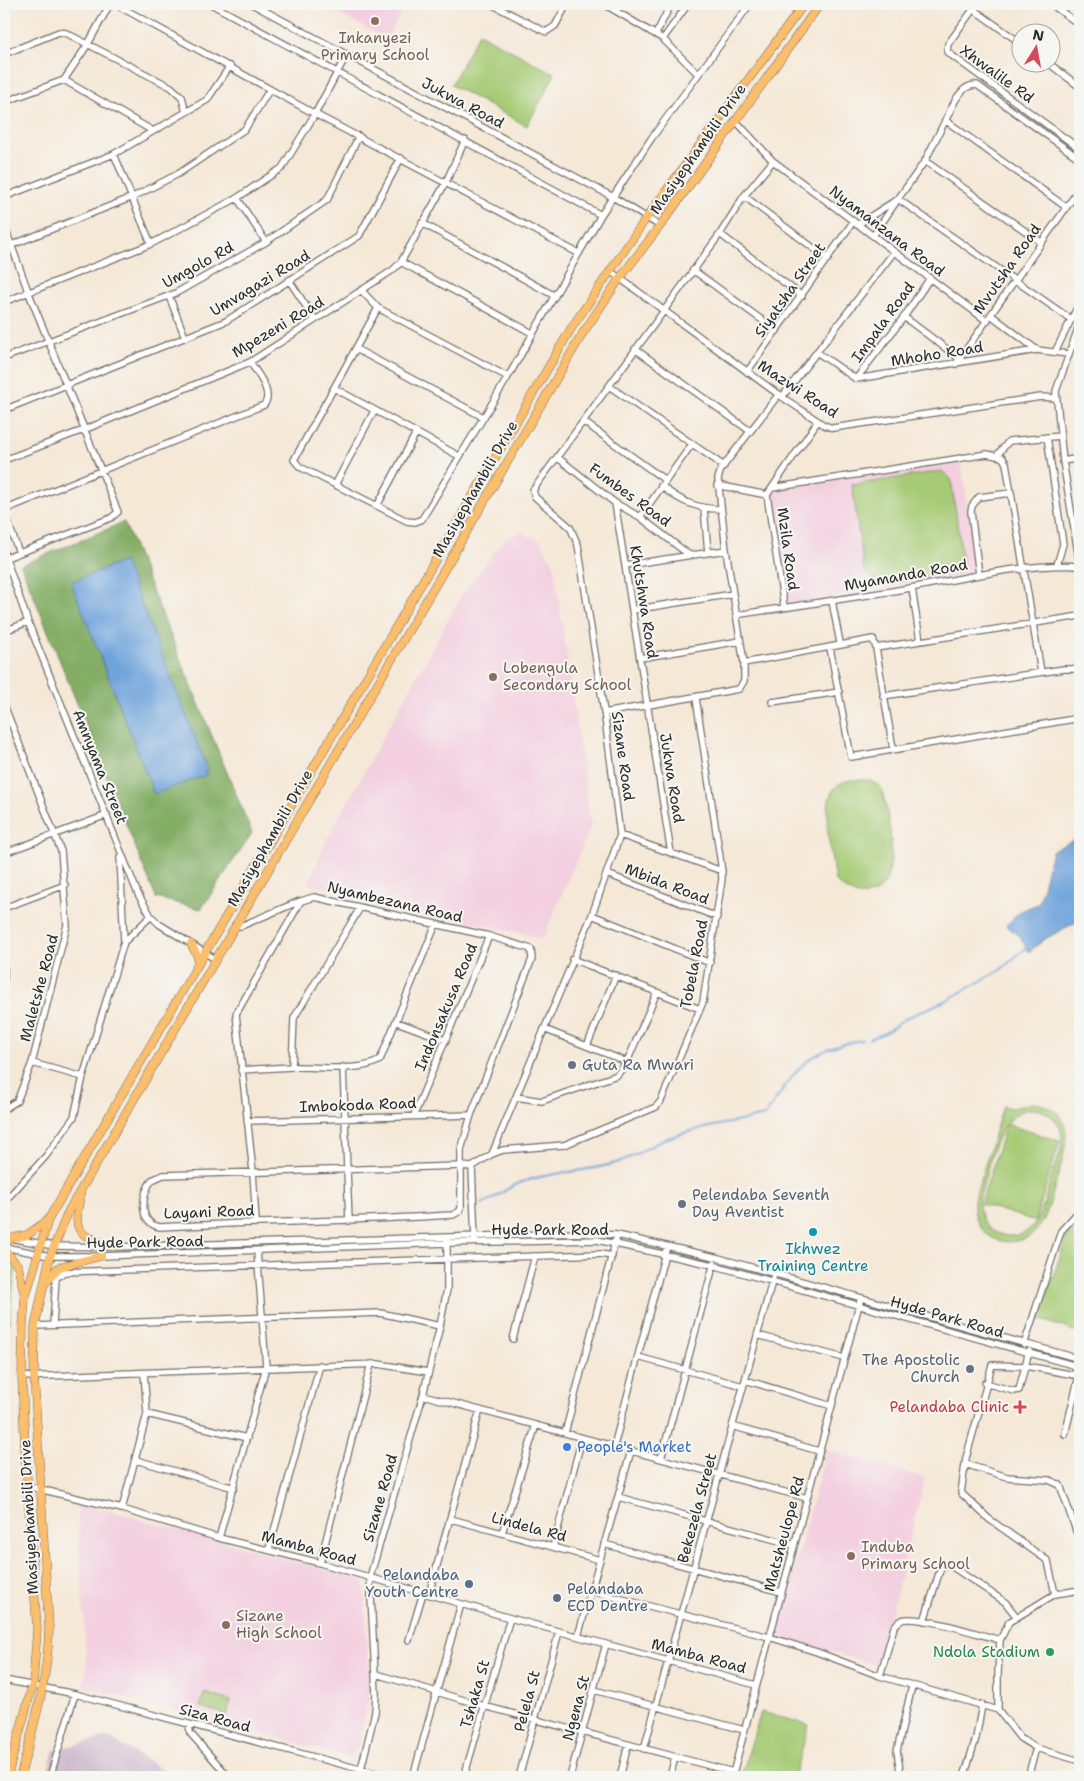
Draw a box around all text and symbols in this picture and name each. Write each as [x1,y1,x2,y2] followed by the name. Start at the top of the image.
[369,15,381,27] marker: Inkanyezi Primary School
[1012,22,1062,72] north arrow
[1031,25,1046,45] text: N
[321,28,430,65] place label: Inkanyezi Primary School
[956,40,1038,108] street label: Xhwalile Rd
[418,73,508,133] street label: Jukwa Road
[645,80,751,218] street label: Masiyephambili Drive
[825,181,949,281] street label: Nyamanzana Road
[968,219,1046,318] street label: Mvutsha Road
[159,237,238,293] street label: Umgolo Rd
[750,239,830,341] street label: Siyatsha Street
[206,245,314,321] street label: Umvagazi Road
[847,277,919,366] street label: Impala Road
[228,291,328,362] street label: Mpezeni Road
[889,337,985,371] street label: Mhoho Road
[754,355,843,423] street label: Mazwi Road
[428,417,522,561] street label: Masiyephambili Drive
[585,458,675,532] street label: Fumbes Road
[772,506,804,592] street label: Mzila Road
[625,544,663,661] street label: Khutshwa Road
[843,554,970,596] street label: Myamanda Road
[503,658,632,695] place label: Lobengula Secondary School
[487,671,499,683] marker: Lobengula Secondary School
[68,707,132,827] street label: Amnyama Street
[607,710,639,803] street label: Sizane Road
[655,732,689,825] street label: Jukwa Road
[223,766,317,910] street label: Masiyephambili Drive
[622,859,712,909] street label: Mbida Road
[325,877,465,927] street label: Nyambezana Road
[676,917,713,1010] street label: Tobela Road
[15,932,63,1044] street label: Maletshe Road
[410,940,482,1074] street label: Indonsakusa Road
[582,1055,694,1075] place label: Guta Ra Mwari
[566,1059,578,1071] marker: Guta Ra Mwari
[299,1093,417,1117] street label: Imbokoda Road
[692,1185,830,1222] place label: Pelendaba Seventh Day Aventist
[676,1198,688,1210] marker: Pelendaba Seventh Day Aventist
[163,1200,255,1224] street label: Layani Road
[491,1220,609,1240] street label: Hyde Park Road
[807,1226,819,1238] marker: Ikhwez Training Centre
[86,1231,204,1253] street label: Hyde Park Road
[757,1239,869,1276] place label: Ikhwez Training Centre
[888,1291,1007,1343] street label: Hyde Park Road
[862,1350,960,1387] place label: The Apostolic Church
[964,1363,976,1375] marker: The Apostolic Church
[889,1397,1009,1417] place label: Pelandaba Clinic
[1013,1400,1027,1414] marker: Pelandaba Clinic
[577,1437,691,1457] place label: People's Market
[15,1439,43,1595] street label: Masiyephambili Drive
[561,1441,573,1453] marker: People's Market
[358,1451,402,1544] street label: Sizane Road
[673,1451,721,1565] street label: Bekezela Street
[759,1474,809,1594] street label: Matsheulope Rd
[489,1507,569,1547] street label: Lindela Rd
[259,1526,359,1570] street label: Mamba Road
[861,1537,970,1574] place label: Induba Primary School
[845,1550,857,1562] marker: Induba Primary School
[366,1565,460,1602] place label: Pelandaba Youth Centre
[463,1578,475,1590] marker: Pelandaba Youth Centre
[567,1579,648,1616] place label: Pelandaba ECD Dentre
[551,1592,563,1604] marker: Pelandaba ECD Dentre
[236,1606,322,1643] place label: Sizane High School
[220,1619,232,1631] marker: Sizane High School
[649,1634,749,1678] street label: Mamba Road
[933,1642,1040,1662] place label: Ndola Stadium
[1044,1646,1056,1658] marker: Ndola Stadium
[456,1657,494,1731] street label: Tshaka St
[509,1668,545,1734] street label: Pelela St
[558,1673,594,1743] street label: Ngena St
[177,1699,253,1737] street label: Siza Road

